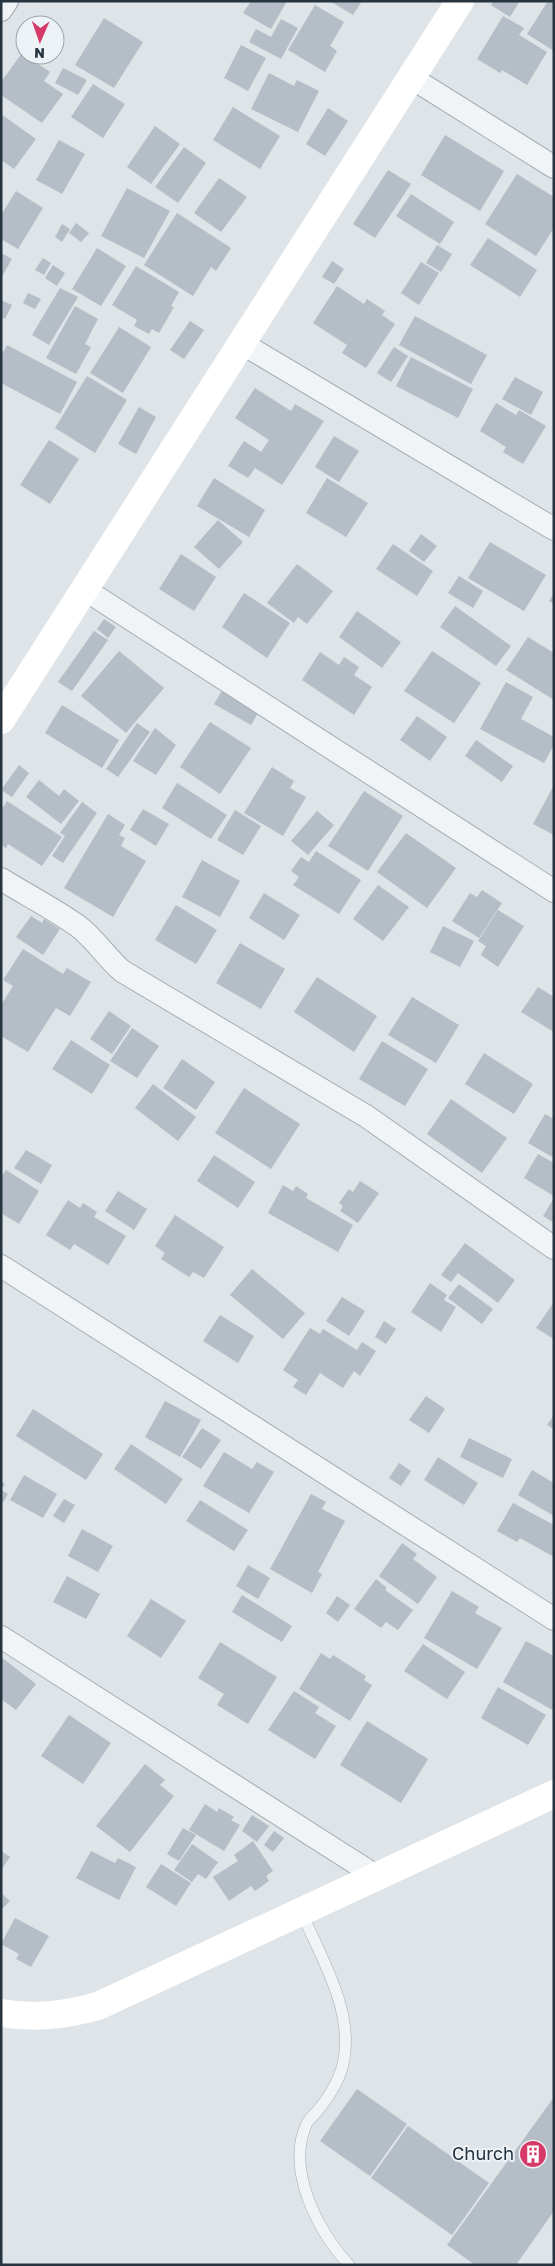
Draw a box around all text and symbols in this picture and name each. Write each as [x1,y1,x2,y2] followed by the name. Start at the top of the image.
[15,15,65,65] north arrow
[34,45,45,62] text: N
[518,2139,548,2169] building icon: Church
[452,2142,514,2164] place label: Church

